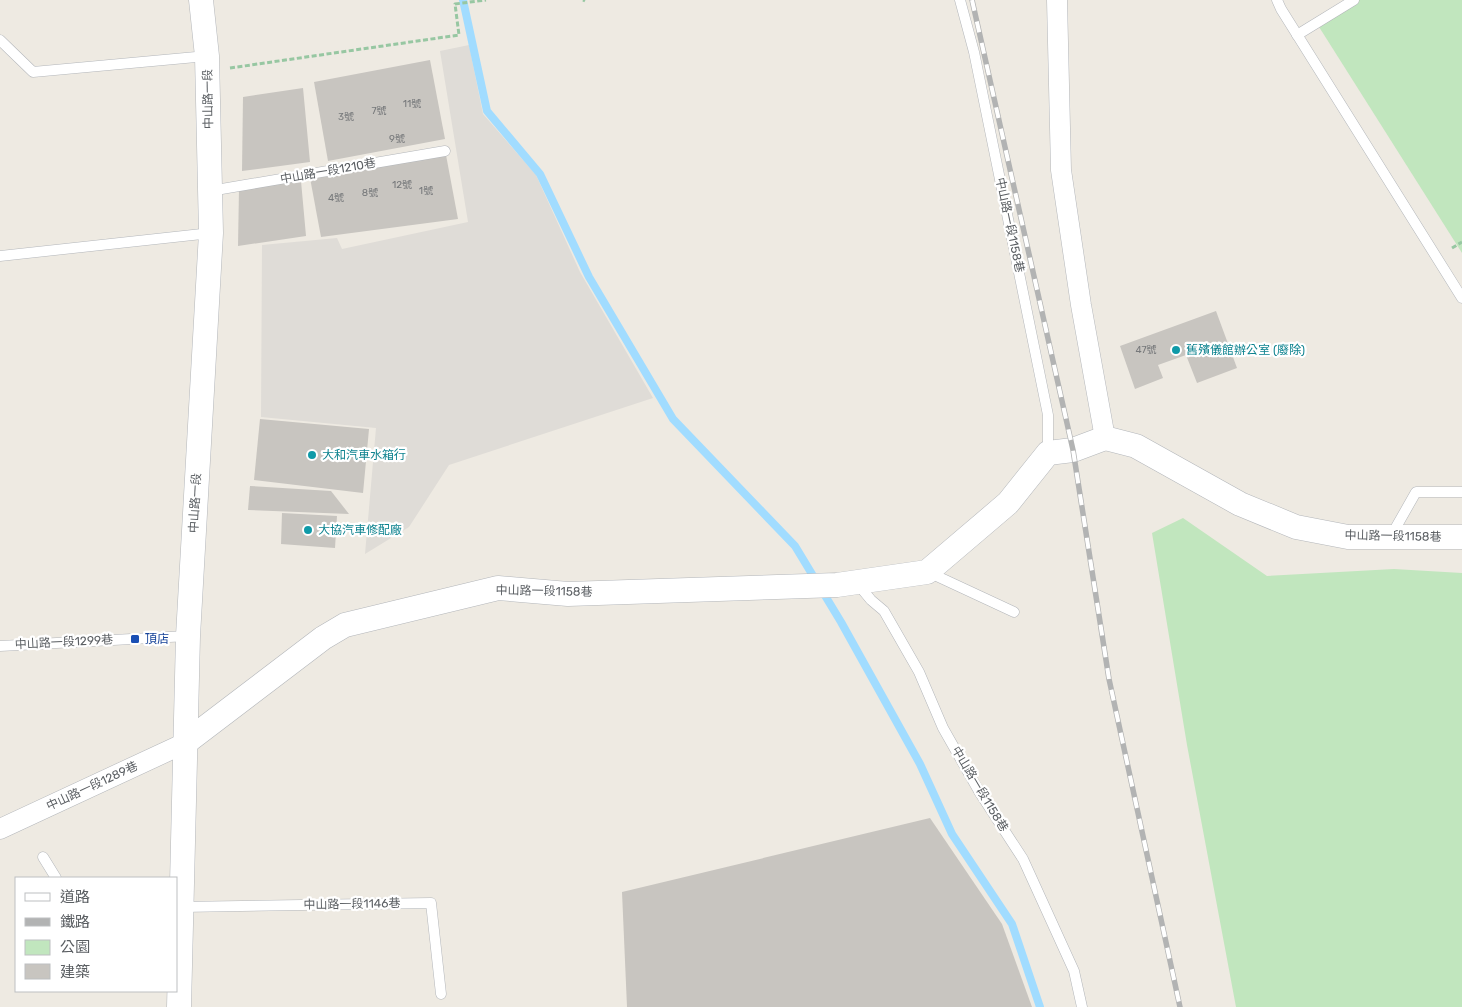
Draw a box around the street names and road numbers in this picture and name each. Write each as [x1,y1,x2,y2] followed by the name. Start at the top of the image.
[200,69,216,129] street label: 中山路一段
[279,156,377,186] street label: 中山路一段1210巷
[993,176,1027,274] street label: 中山路一段1158巷
[186,473,204,533] street label: 中山路一段
[1344,528,1442,544] street label: 中山路一段1158巷
[495,583,593,599] street label: 中山路一段1158巷
[14,632,114,652] street label: 中山路一段1299巷
[949,744,1011,834] street label: 中山路一段1158巷
[44,759,140,813] street label: 中山路一段1289巷
[303,896,401,912] street label: 中山路一段1146巷

